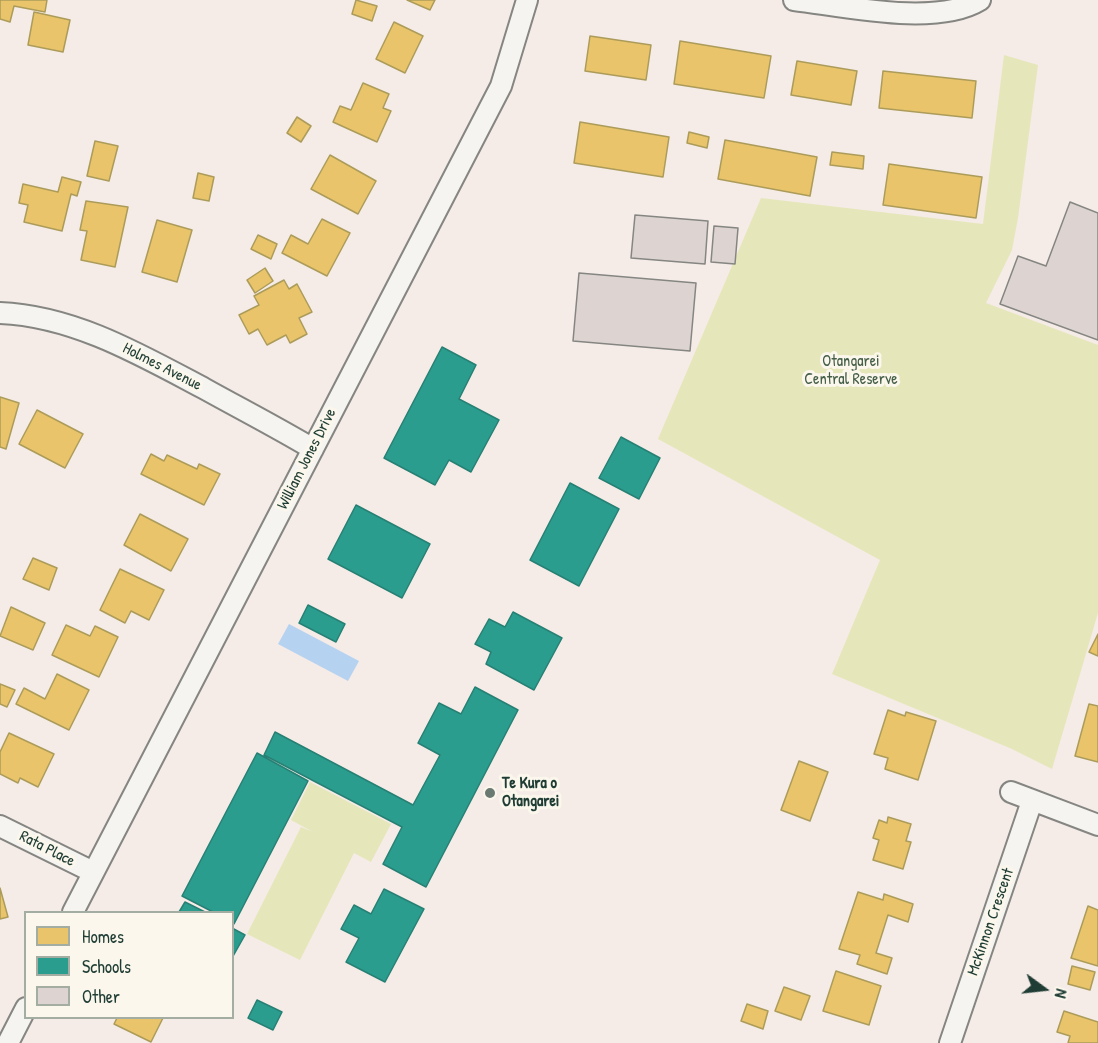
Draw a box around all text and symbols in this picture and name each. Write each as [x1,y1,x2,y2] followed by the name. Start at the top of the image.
[119,339,205,395] street label: Holmes Avenue
[804,352,898,390] park label: Otangarei Central Reserve
[273,405,341,513] street label: William Jones Drive
[502,774,559,812] place label: Te Kura o Otangarei
[483,786,497,800] marker: Te Kura o Otangarei
[16,827,78,871] street label: Rata Place
[964,866,1018,978] street label: McKinnon Crescent
[24,911,234,1019] legend
[82,924,124,949] text: Homes
[82,954,131,979] text: Schools
[1014,959,1074,1019] north arrow
[82,984,120,1009] text: Other
[1050,987,1073,1001] text: N

